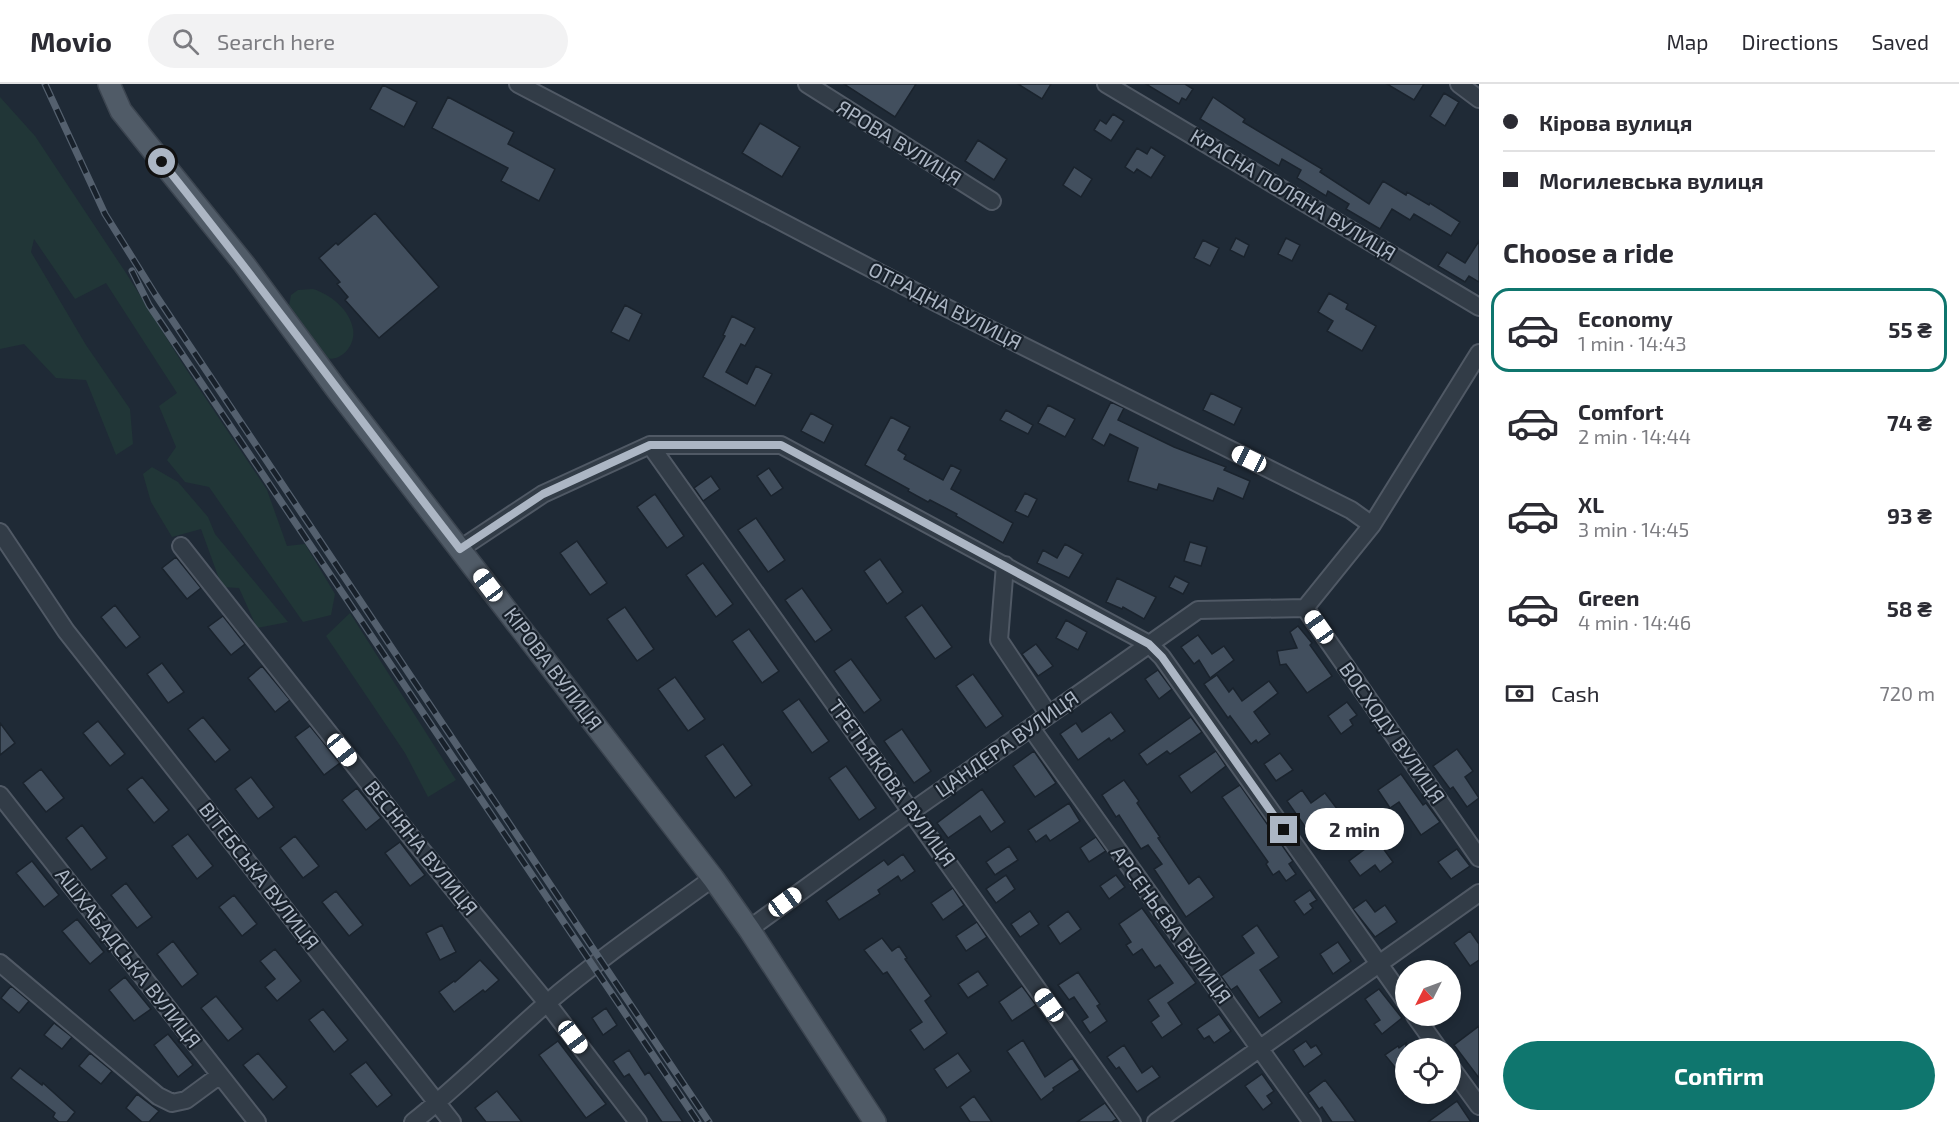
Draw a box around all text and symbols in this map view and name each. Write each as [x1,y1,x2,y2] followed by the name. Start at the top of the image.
[148,14,568,68] search box
[30,24,112,58] text: Movio
[169,25,202,58] icon: search
[217,28,335,54] text: Search here
[1666,29,1709,54] text: Map
[1742,29,1838,54] text: Directions
[1871,29,1929,54] text: Saved
[833,94,966,190] street label: ЯРОВА ВУЛИЦЯ
[1539,109,1692,135] text: Кірова вулиця
[1186,123,1401,265] street label: КРАСНА ПОЛЯНА ВУЛИЦЯ
[148,148,175,175] route start
[1539,167,1764,193] text: Могилевська вулиця
[1503,236,1674,268] text: Choose a ride
[865,256,1026,354] street label: ОТРАДНА ВУЛИЦЯ
[1506,303,1560,357] icon: car
[1578,305,1673,331] text: Economy
[1888,316,1932,342] text: 55 ₴
[1578,331,1687,355] text: 1 min · 14:43
[1506,396,1560,450] icon: car
[1578,398,1663,424] text: Comfort
[1887,409,1932,435] text: 74 ₴
[1578,424,1691,448] text: 2 min · 14:44
[1229,443,1269,475] car
[1506,489,1560,543] icon: car
[1578,491,1604,517] text: XL
[1887,502,1932,528] text: 93 ₴
[1578,517,1689,541] text: 3 min · 14:45
[470,565,506,605] car
[1506,582,1560,636] icon: car
[1578,584,1640,610] text: Green
[1887,595,1932,621] text: 58 ₴
[500,602,608,734] street label: КІРОВА ВУЛИЦЯ
[1301,607,1337,647] car
[1578,610,1691,634] text: 4 min · 14:46
[1335,657,1451,808] street label: ВОСХОДУ ВУЛИЦЯ
[1503,677,1536,710] icon: cash
[1551,680,1600,706] text: Cash
[1879,681,1935,705] text: 720 m
[930,685,1083,802] street label: ЦАНДЕРА ВУЛИЦЯ
[824,694,961,871] street label: ТРЕТЬЯКОВА ВУЛИЦЯ
[324,730,360,770] car
[360,775,483,920] street label: ВЕСНЯНА ВУЛИЦЯ
[195,797,325,954] street label: ВІТЕБСЬКА ВУЛИЦЯ
[1305,809,1404,851] callout: 2 min
[1270,816,1297,843] route end
[1329,817,1380,841] text: 2 min
[1107,841,1237,1008] street label: АРСЕНЬЄВА ВУЛИЦЯ
[51,863,207,1052] street label: АШХАБАДСЬКА ВУЛИЦЯ
[765,884,805,920] car
[1395,960,1461,1026] north arrow
[1395,960,1461,1104] map controls
[1031,985,1067,1025] car
[555,1017,591,1057] car
[1395,1038,1461,1104] button: locate
[1503,1041,1935,1110] button: Confirm

